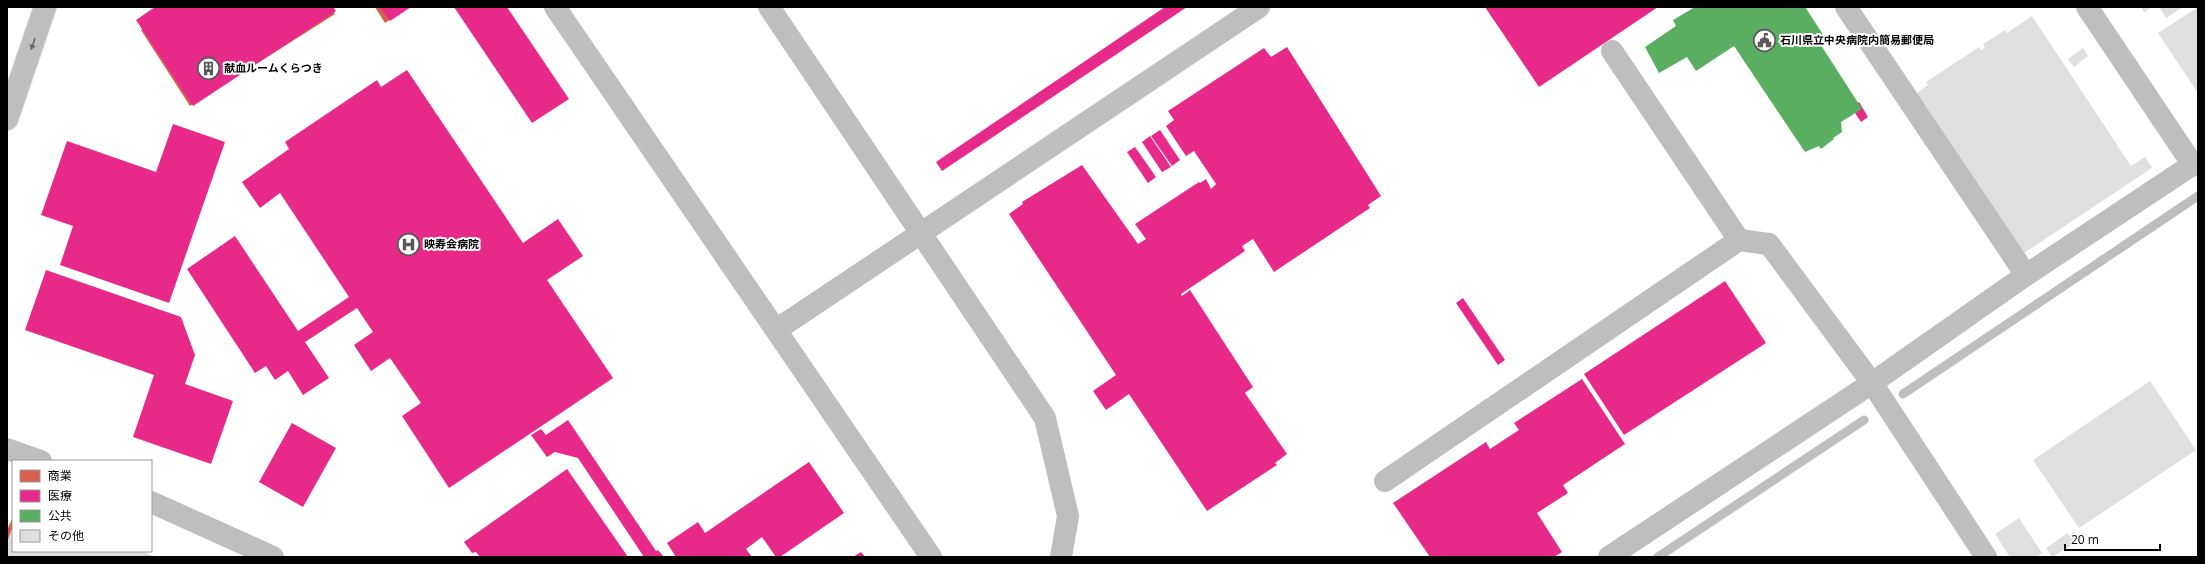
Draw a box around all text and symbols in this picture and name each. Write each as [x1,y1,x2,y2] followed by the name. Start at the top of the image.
[1752,27,1778,53] public building icon: 石川県立中央病院内簡易郵便局
[1780,32,1934,47] place label: 石川県立中央病院内簡易郵便局
[29,38,35,50] one-way arrow
[195,55,221,81] building icon: 献血ルームくらつき
[224,60,323,75] place label: 献血ルームくらつき
[395,231,421,257] hospital icon: 映寿会病院
[424,236,479,251] place label: 映寿会病院
[12,460,152,552] legend
[48,467,72,484] text: 商業
[48,487,72,504] text: 医療
[48,507,72,524] text: 公共
[2065,526,2160,552] scale bar
[48,527,84,544] text: その他
[2071,531,2099,548] text: 20 m

